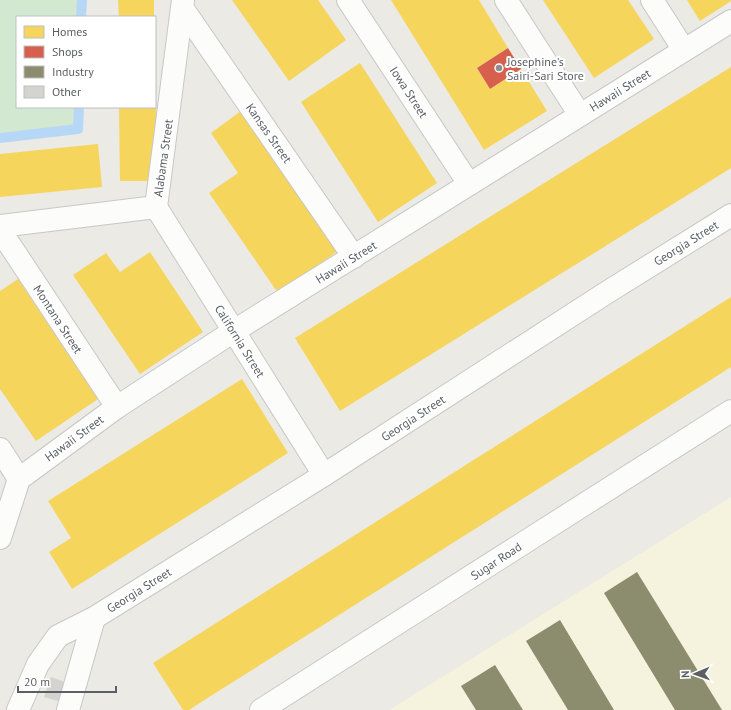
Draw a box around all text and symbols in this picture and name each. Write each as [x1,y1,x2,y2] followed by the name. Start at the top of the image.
[16,16,156,108] legend
[52,24,87,39] text: Homes
[52,44,83,59] text: Shops
[506,54,584,83] place label: Josephine's Sairi-Sari Store
[387,63,431,121] street label: Iowa Street
[494,63,504,73] marker: Josephine's Sairi-Sari Store
[52,64,94,79] text: Industry
[587,65,653,115] street label: Hawaii Street
[52,84,81,99] text: Other
[243,100,295,166] street label: Kansas Street
[150,118,176,198] street label: Alabama Street
[651,217,721,269] street label: Georgia Street
[313,237,379,287] street label: Hawaii Street
[30,282,86,356] street label: Montana Street
[212,302,268,380] street label: California Street
[378,392,448,444] street label: Georgia Street
[42,412,106,464] street label: Hawaii Street
[468,539,524,583] street label: Sugar Road
[104,564,174,616] street label: Georgia Street
[675,654,715,694] north arrow
[18,668,116,694] scale bar
[678,670,692,678] text: N
[24,674,50,689] text: 20 m

